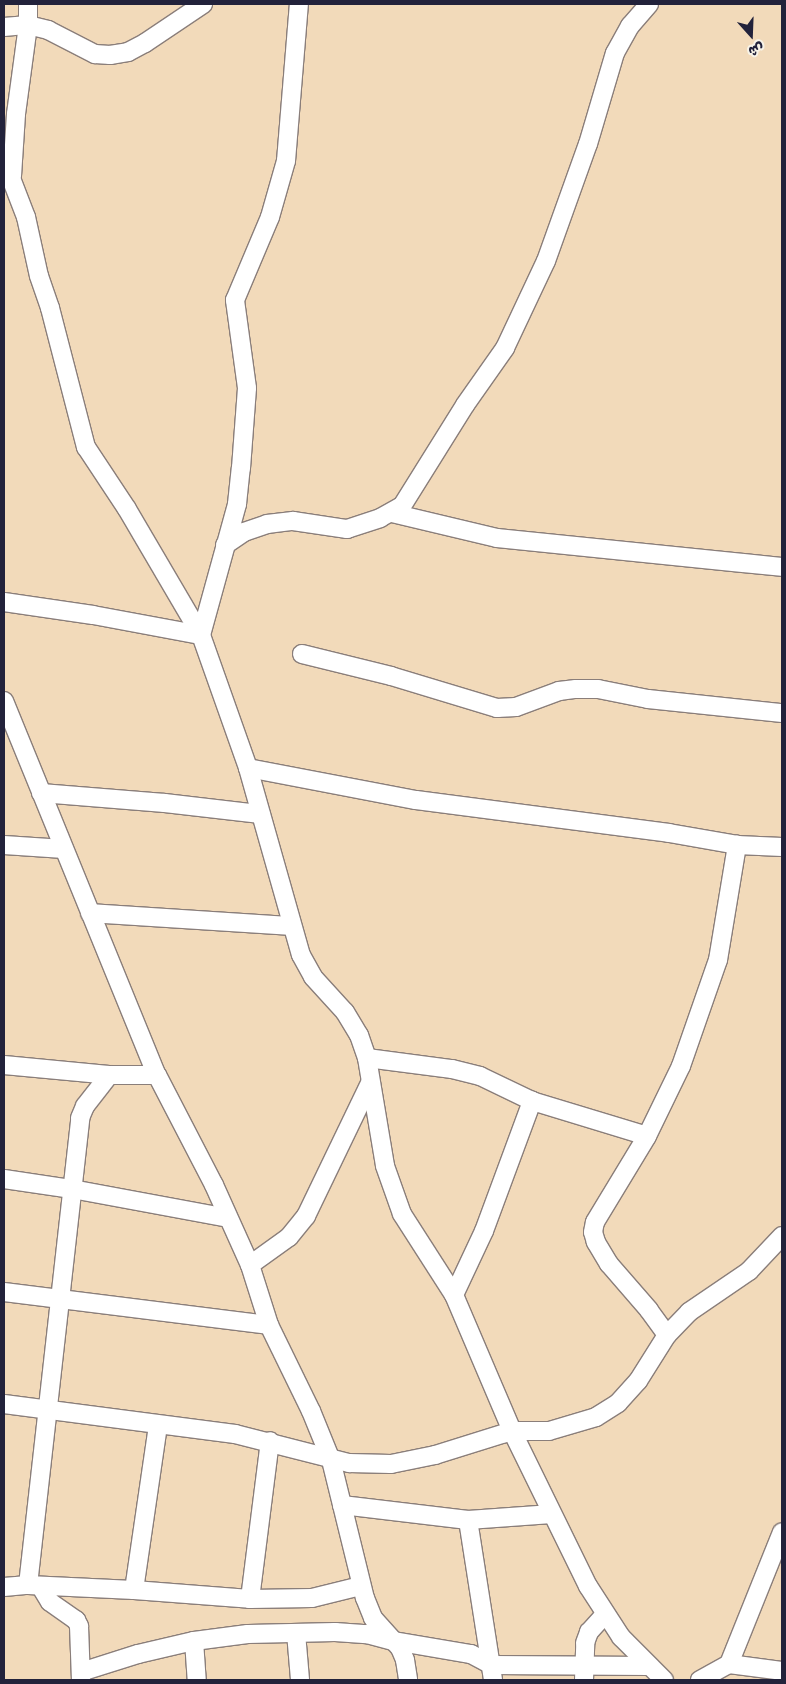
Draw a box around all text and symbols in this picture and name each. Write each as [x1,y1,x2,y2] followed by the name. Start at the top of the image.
[726,10,776,60] north arrow
[746,39,766,60] text: ش

